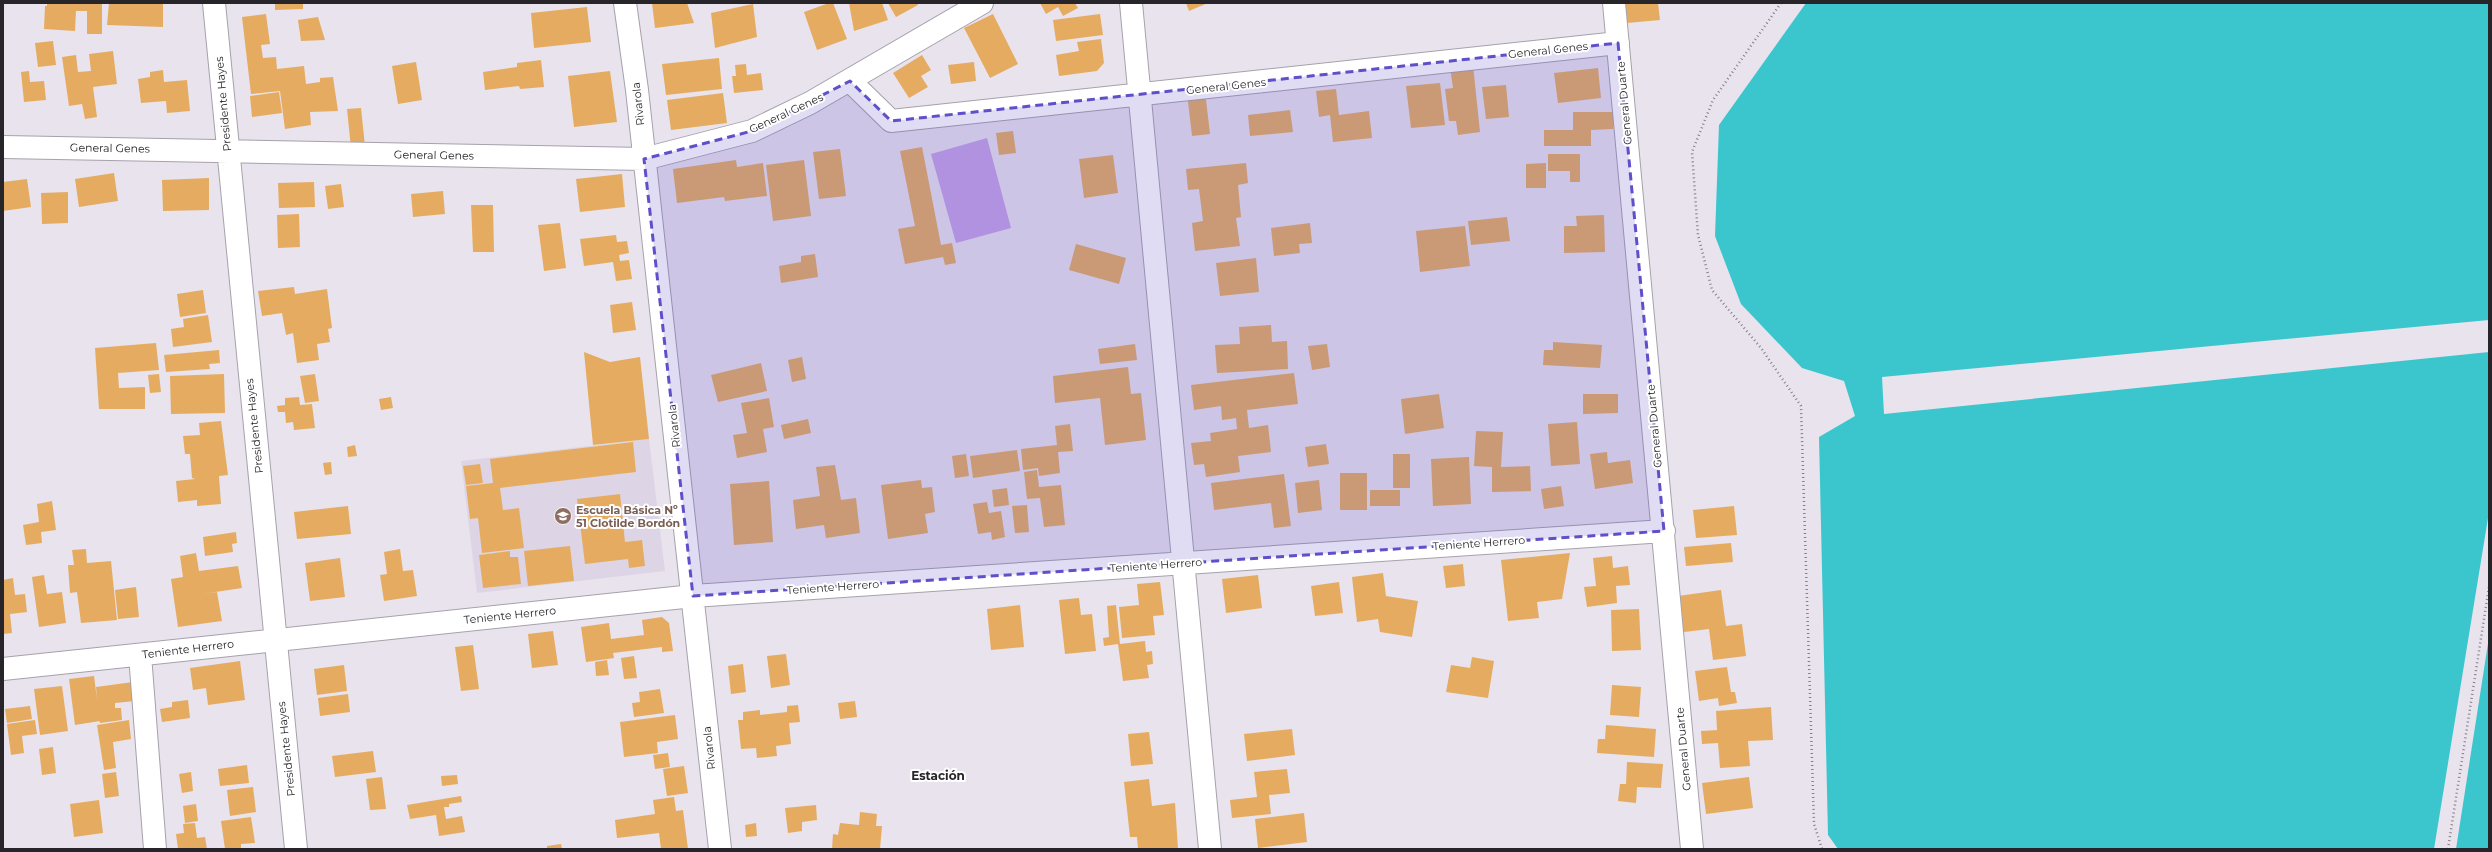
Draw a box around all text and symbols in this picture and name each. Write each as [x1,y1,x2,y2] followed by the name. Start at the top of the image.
[1507,39,1589,61] street label: General Genes
[212,55,234,152] street label: Presidente Hayes
[1613,60,1635,145] street label: General Duarte
[1185,75,1267,97] street label: General Genes
[629,81,647,127] street label: Rivarola
[747,89,826,136] street label: General Genes
[70,140,151,156] street label: General Genes
[394,147,475,163] street label: General Genes
[242,377,266,474] street label: Presidente Hayes
[1643,383,1665,468] street label: General Duarte
[665,403,683,449] street label: Rivarola
[576,503,680,530] place label: Escuela Básica Nº 51 Clotilde Bordón
[553,506,573,526] school or university icon: Escuela Básica Nº 51 Clotilde Bordón
[1432,533,1526,553] street label: Teniente Herrero
[1109,555,1203,575] street label: Teniente Herrero
[786,577,880,597] street label: Teniente Herrero
[463,603,557,627] street label: Teniente Herrero
[141,636,235,662] street label: Teniente Herrero
[274,700,298,797] street label: Presidente Hayes
[1672,706,1694,791] street label: General Duarte
[700,725,718,771] street label: Rivarola
[911,768,965,783] district label: Estación

